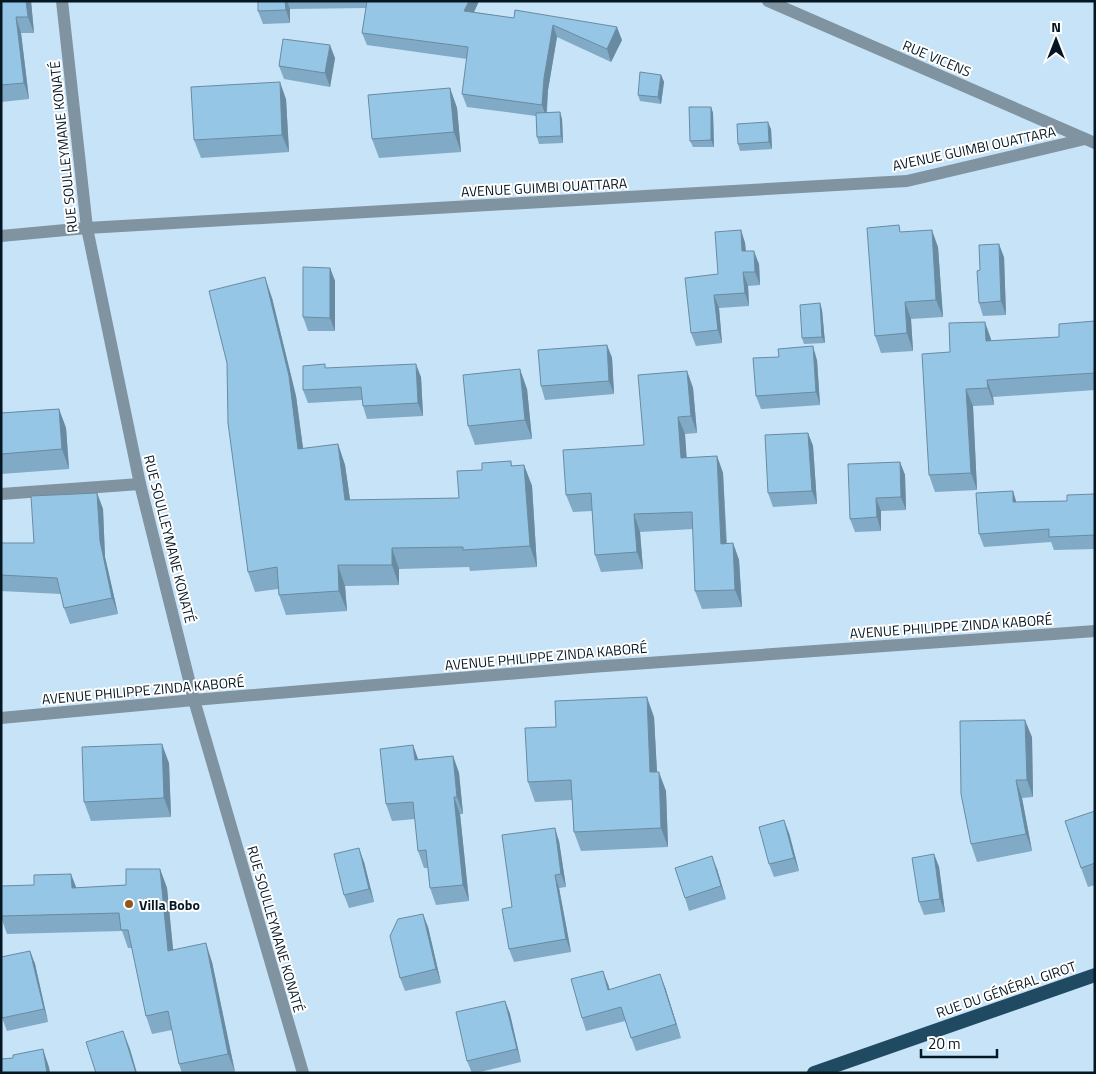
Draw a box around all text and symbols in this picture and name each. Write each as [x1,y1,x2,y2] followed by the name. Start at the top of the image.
[1031,15,1081,65] north arrow
[1051,16,1061,37] text: N
[900,34,974,82] street label: RUE VICENS
[44,60,82,234] street label: RUE SOULLEYMANE KONATÉ
[891,120,1058,176] street label: AVENUE GUIMBI OUATTARA
[460,172,628,202] street label: AVENUE GUIMBI OUATTARA
[139,453,201,626] street label: RUE SOULLEYMANE KONATÉ
[849,608,1053,644] street label: AVENUE PHILIPPE ZINDA KABORÉ
[444,637,648,675] street label: AVENUE PHILIPPE ZINDA KABORÉ
[41,671,245,709] street label: AVENUE PHILIPPE ZINDA KABORÉ
[242,843,310,1015] street label: RUE SOULLEYMANE KONATÉ
[139,894,200,915] place label: Villa Bobo
[123,898,135,910] marker: Villa Bobo
[933,955,1079,1023] street label: RUE DU GÉNÉRAL GIROT
[921,1026,997,1058] scale bar
[928,1032,961,1055] text: 20 m

